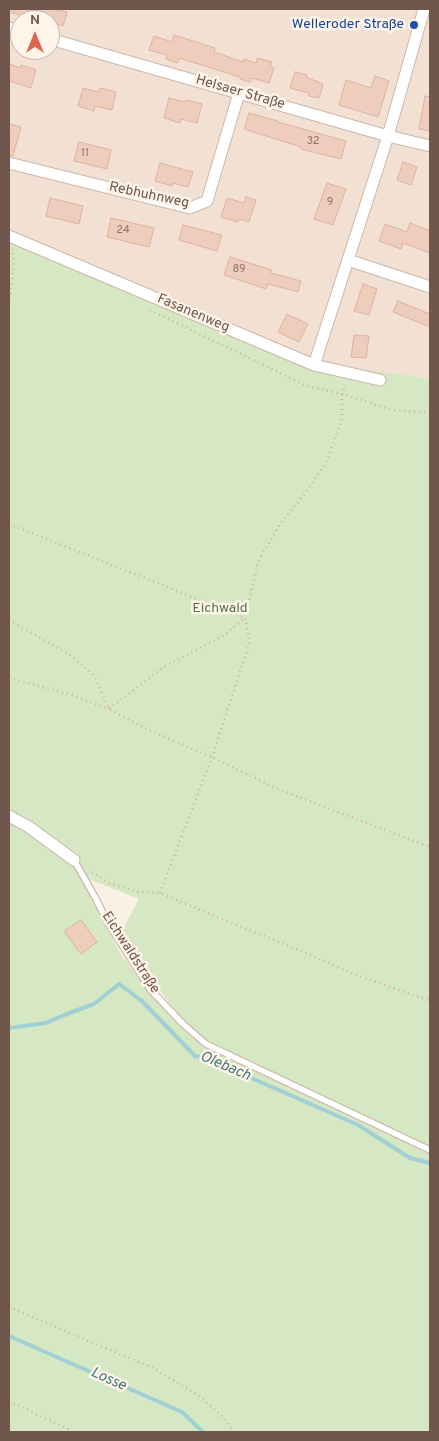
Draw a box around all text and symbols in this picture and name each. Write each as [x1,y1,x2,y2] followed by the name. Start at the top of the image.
[10,10,60,60] north arrow
[30,12,40,29] text: N
[292,17,404,33] place label: Welleroder Straße
[408,19,420,31] marker: Welleroder Straße
[193,72,287,114] street label: Helsaer Straße
[306,135,320,149] house number: 32
[81,147,89,161] house number: 11
[107,179,191,213] street label: Rebhuhnweg
[327,196,333,210] house number: 9
[116,224,130,238] house number: 24
[232,263,246,277] house number: 89
[154,291,232,337] street label: Fasanenweg
[192,601,248,617] park label: Eichwald
[97,909,163,997] street label: Eichwaldstraße
[197,1048,253,1086] water label: Olebach
[87,1364,129,1396] water label: Losse

